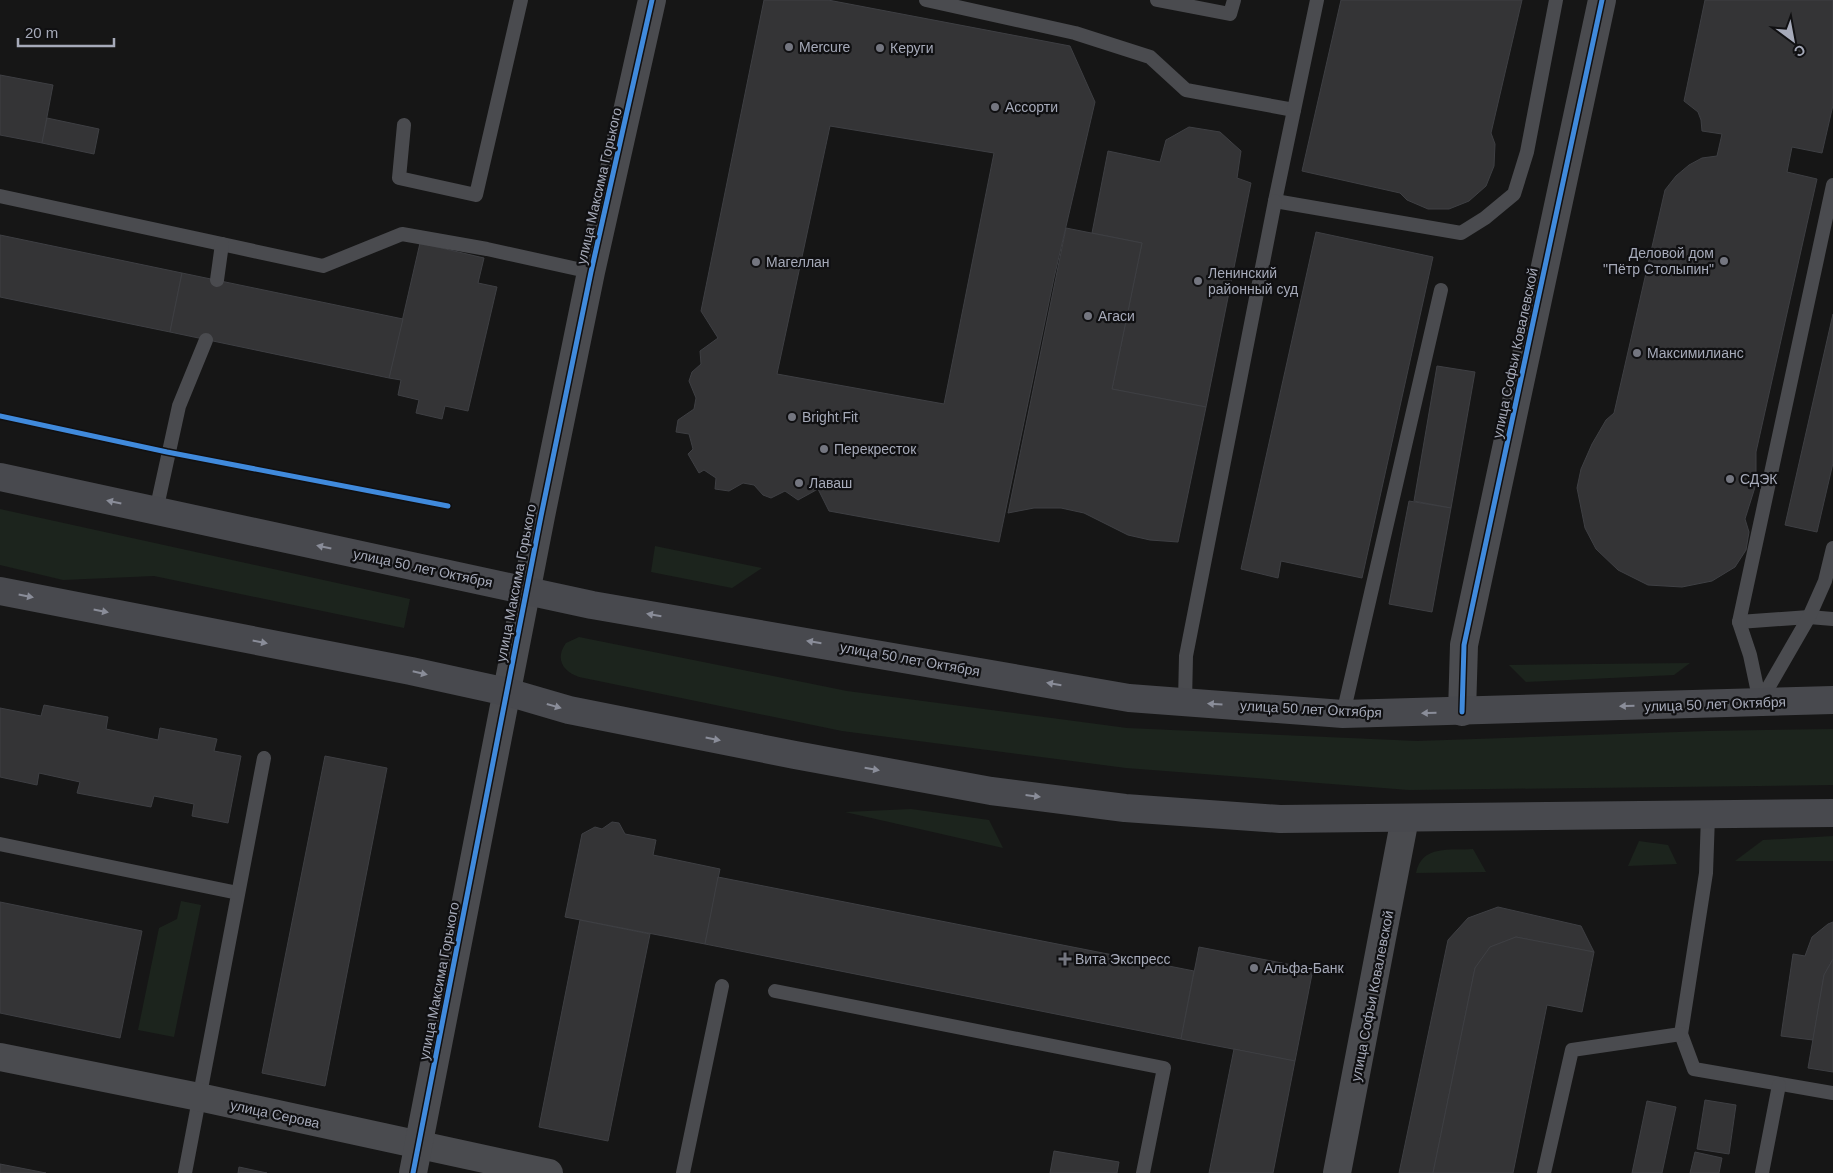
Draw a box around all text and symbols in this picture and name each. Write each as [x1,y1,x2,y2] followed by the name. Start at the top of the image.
[18,15,114,47] scale bar
[1768,15,1818,65] north arrow
[25,24,58,41] text: 20 m
[799,39,851,55] place label: Mercure
[890,40,934,56] place label: Керуги
[783,41,795,53] marker: Mercure
[874,42,886,54] marker: Керуги
[1791,42,1808,60] text: С
[1005,99,1058,115] place label: Ассорти
[989,101,1001,113] marker: Ассорти
[573,106,625,266] street label: улица Максима Горького
[1603,245,1714,277] place label: Деловой дом "Пётр Столыпин"
[766,254,830,270] place label: Магеллан
[1718,255,1730,267] marker: Деловой дом "Пётр Столыпин"
[750,256,762,268] marker: Магеллан
[1208,265,1298,297] place label: Ленинский районный суд
[1489,266,1541,440] street label: улица Софьи Ковалевской
[1192,275,1204,287] marker: Ленинский районный суд
[1098,308,1135,324] place label: Агаси
[1082,310,1094,322] marker: Агаси
[1647,345,1744,361] place label: Максимилианс
[1631,347,1643,359] marker: Максимилианс
[802,409,858,425] place label: Bright Fit
[786,411,798,423] marker: Bright Fit
[834,441,917,457] place label: Перекресток
[818,443,830,455] marker: Перекресток
[1740,471,1778,487] place label: СДЭК
[1724,473,1736,485] marker: СДЭК
[809,475,852,491] place label: Лаваш
[793,477,805,489] marker: Лаваш
[106,498,121,506] one-way arrow
[493,502,539,663] street label: улица Максима Горького
[316,543,332,551] one-way arrow
[352,545,494,591] street label: улица 50 лет Октября
[19,592,34,600] one-way arrow
[93,607,109,615] one-way arrow
[646,611,662,619] one-way arrow
[253,638,269,646] one-way arrow
[806,638,822,646] one-way arrow
[839,639,981,679] street label: улица 50 лет Октября
[412,669,427,677] one-way arrow
[1045,680,1061,688] one-way arrow
[1644,694,1786,714] street label: улица 50 лет Октября
[1240,697,1382,721] street label: улица 50 лет Октября
[1207,700,1223,708] one-way arrow
[546,702,561,710] one-way arrow
[1619,703,1635,711] one-way arrow
[1421,709,1437,717] one-way arrow
[705,735,721,743] one-way arrow
[865,765,880,773] one-way arrow
[1025,792,1041,800] one-way arrow
[416,900,462,1061] street label: улица Максима Горького
[1348,909,1396,1083] street label: улица Софьи Ковалевской
[1075,951,1171,967] place label: Вита Экспресс
[1059,953,1071,965] marker: Вита Экспресс
[1264,960,1344,976] place label: Альфа-Банк
[1248,962,1260,974] marker: Альфа-Банк
[229,1097,321,1131] street label: улица Серова

